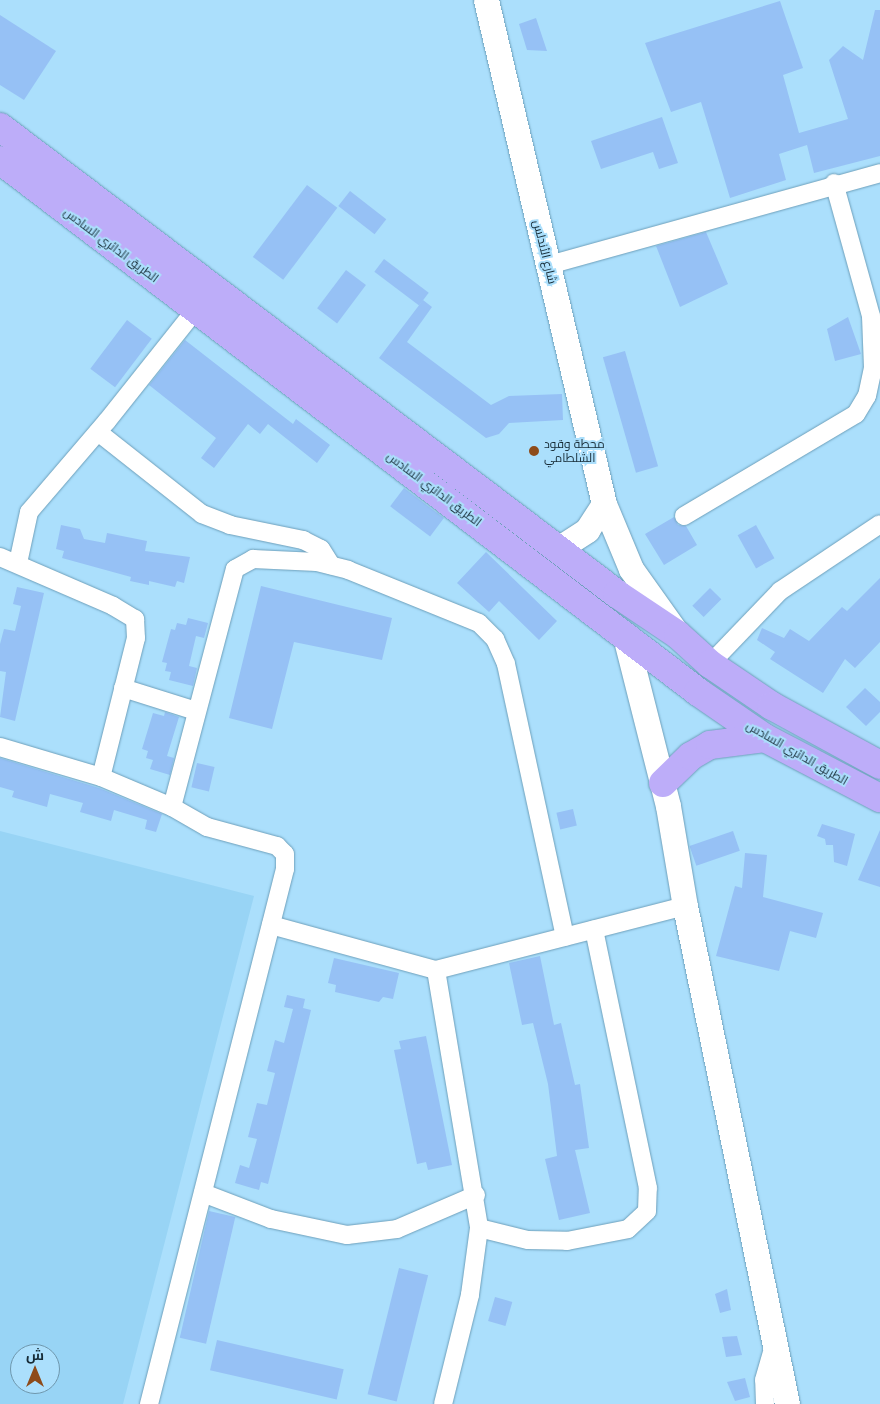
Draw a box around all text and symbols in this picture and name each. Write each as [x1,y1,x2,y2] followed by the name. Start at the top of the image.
[61,205,161,285] street label: الطريق الدائري السادس
[530,219,560,285] street label: شارع الأندلس
[544,437,605,465] place label: محطة وقود الشلطامي
[528,445,540,457] marker: محطة وقود الشلطامي
[384,449,484,529] street label: الطريق الدائري السادس
[744,718,850,788] street label: الطريق الدائري السادس
[10,1344,60,1394] north arrow
[26,1345,44,1365] text: ش

